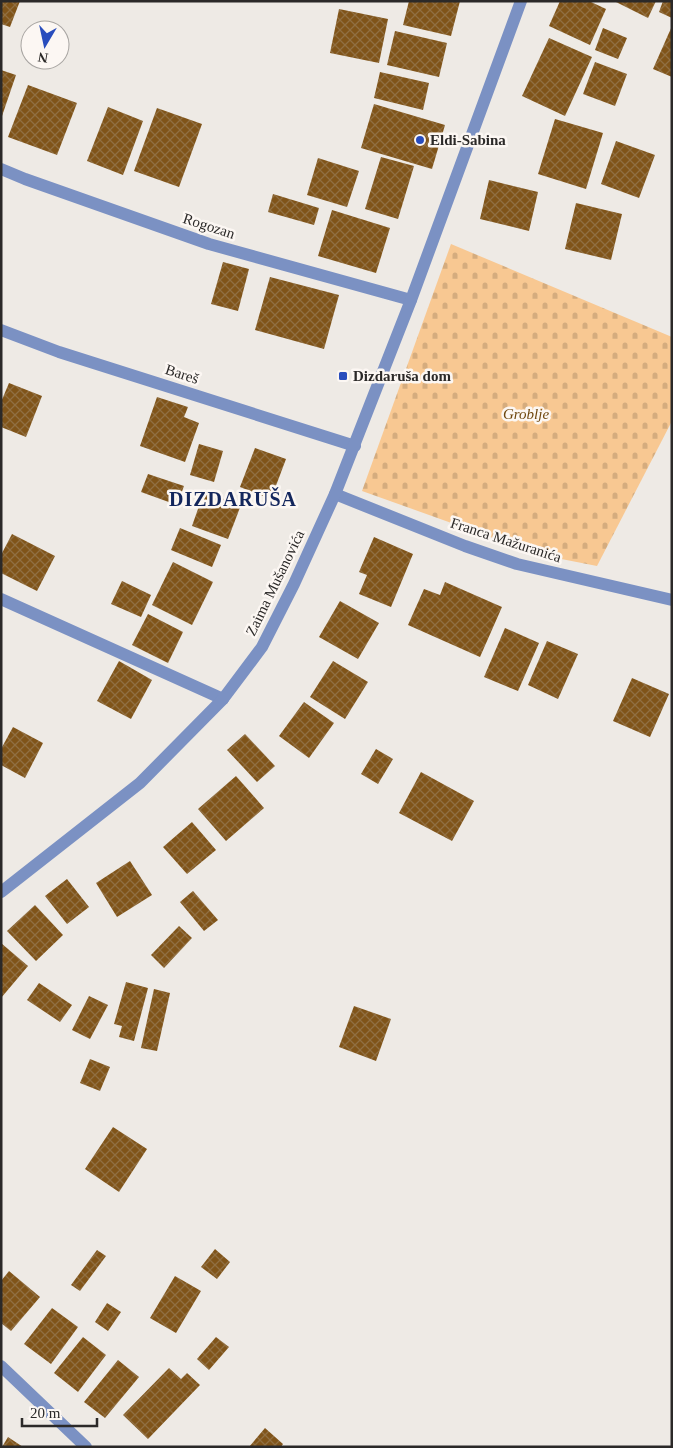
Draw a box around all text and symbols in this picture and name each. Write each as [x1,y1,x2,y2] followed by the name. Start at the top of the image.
[20,20,70,70] north arrow
[37,49,49,66] text: N
[430,132,506,148] place label: Eldi-Sabina
[414,134,426,146] marker: Eldi-Sabina
[181,210,237,242] street label: Rogozan
[163,361,201,387] street label: Bareš
[353,368,451,384] place label: Dizdaruša dom
[337,370,349,382] marker: Dizdaruša dom
[503,406,549,422] park label: Groblje
[169,487,297,510] district label: DIZDARUŠA
[449,515,564,566] street label: Franca Mažuranića
[243,527,308,638] street label: Zaima Mušanovića
[22,1396,98,1428] scale bar
[30,1405,61,1421] text: 20 m

